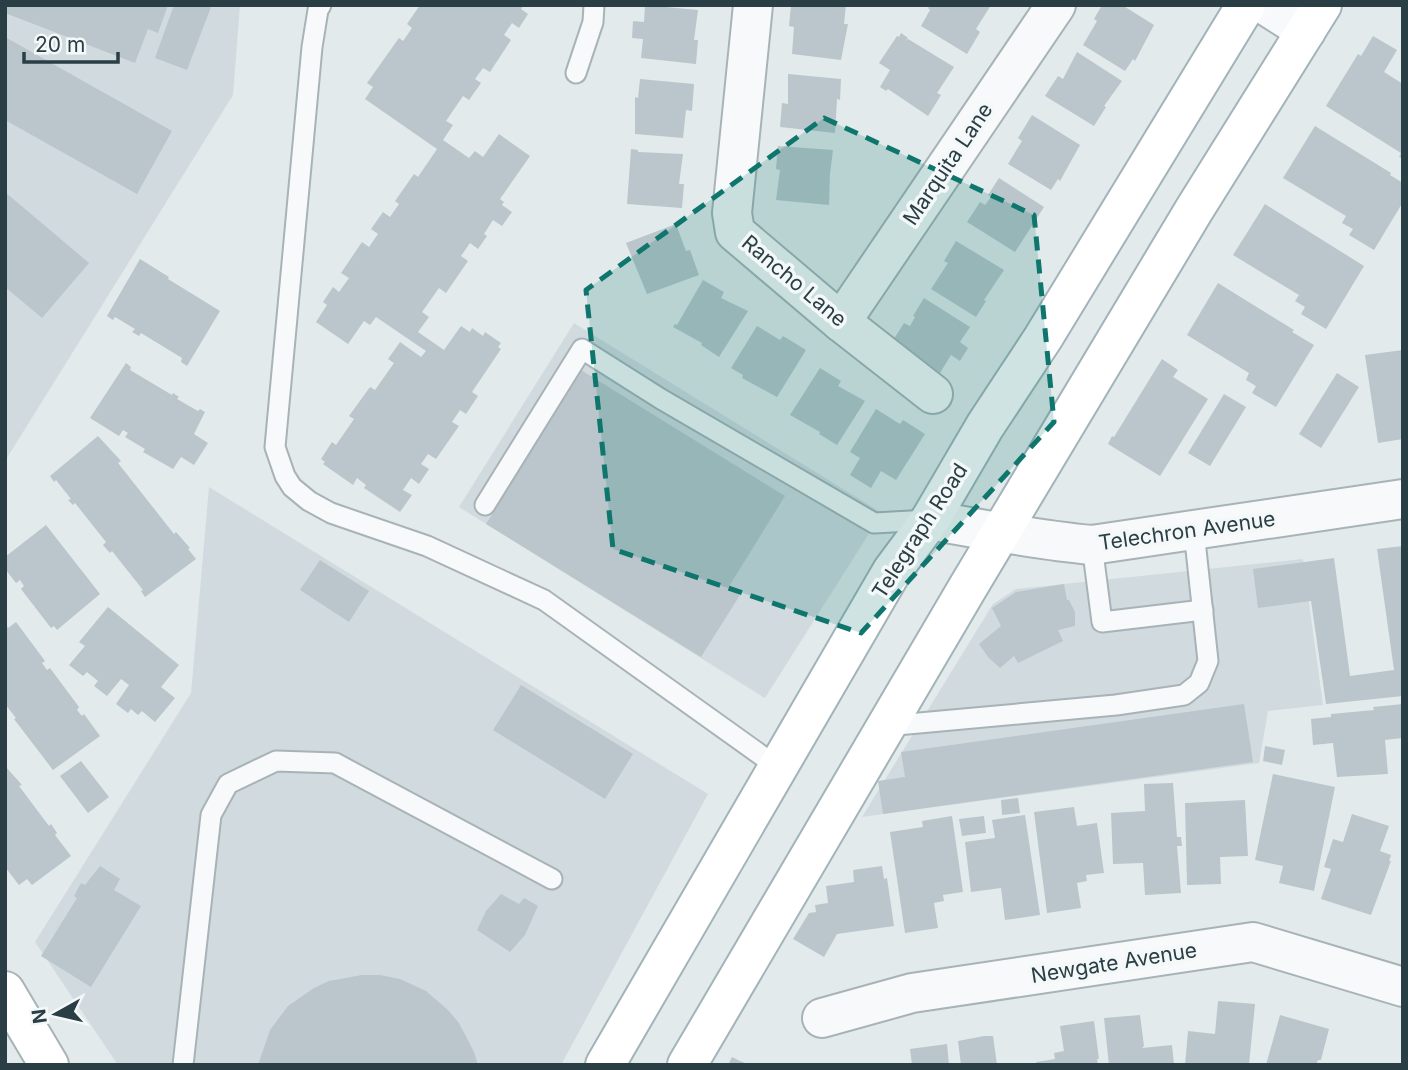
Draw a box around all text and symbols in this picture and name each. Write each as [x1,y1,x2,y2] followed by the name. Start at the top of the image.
[24,21,119,65] scale bar
[35,32,85,57] text: 20 m
[898,98,998,229] street label: Marquita Lane
[737,230,852,332] street label: Rancho Lane
[867,459,973,603] street label: Telegraph Road
[1097,506,1277,555] street label: Telechron Avenue
[1029,937,1199,988] street label: Newgate Avenue
[21,979,91,1049] north arrow
[27,1008,52,1025] text: N

